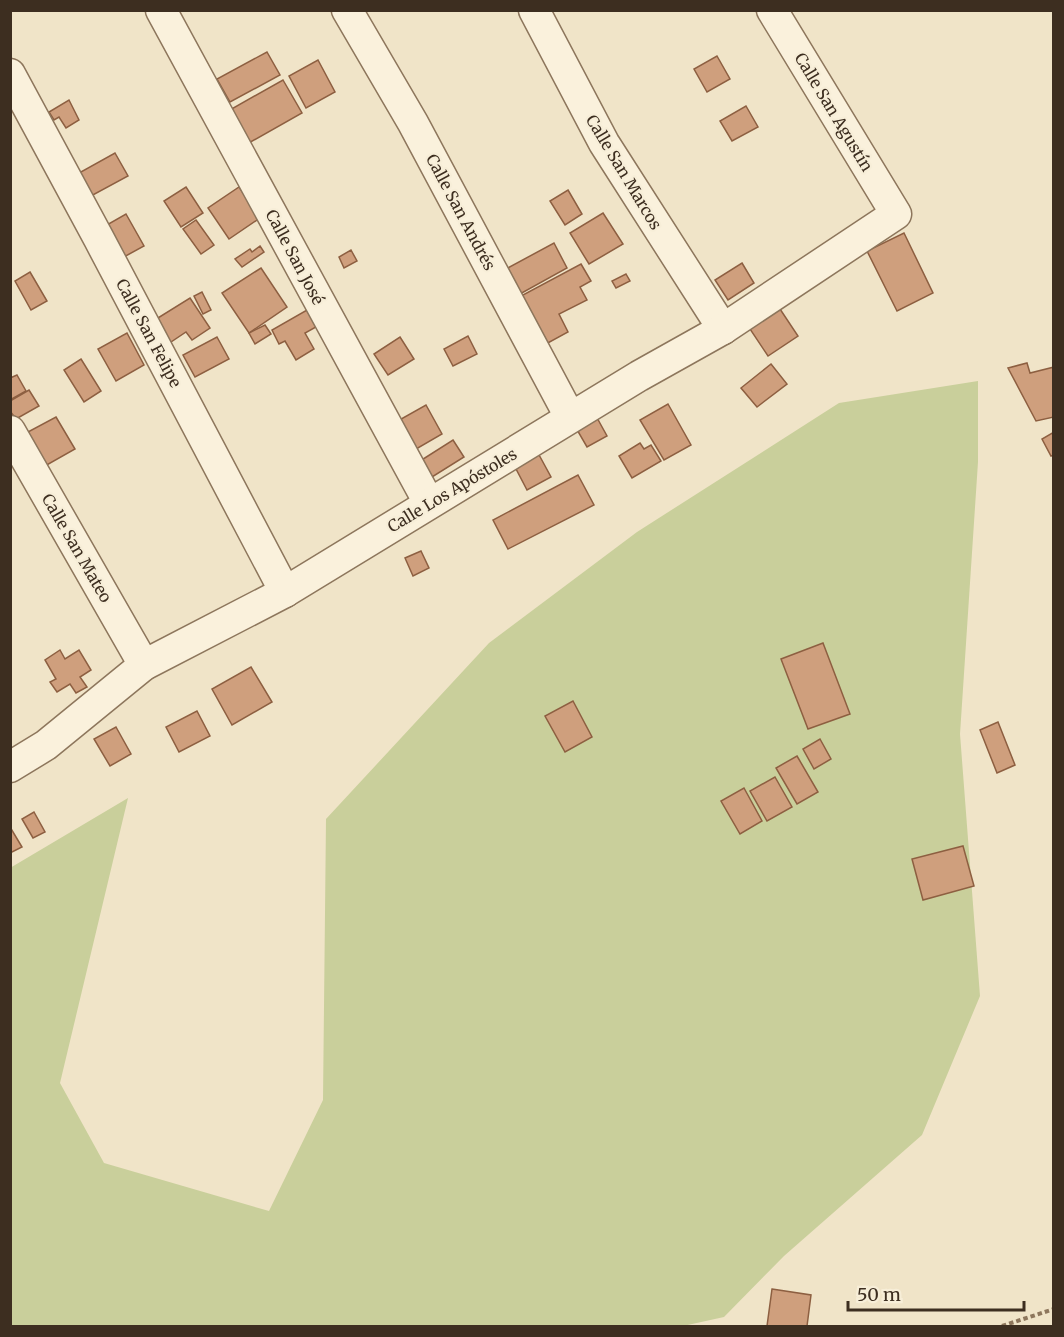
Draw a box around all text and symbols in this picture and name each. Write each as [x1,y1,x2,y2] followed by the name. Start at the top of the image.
[791,49,878,175] street label: Calle San Agustín
[582,111,666,233] street label: Calle San Marcos
[422,150,500,274] street label: Calle San Andrés
[261,206,329,308] street label: Calle San José
[112,275,186,391] street label: Calle San Felipe
[384,443,520,536] street label: Calle Los Apóstoles
[38,490,116,606] street label: Calle San Mateo
[848,1274,1024,1312] scale bar
[857,1283,901,1306] text: 50 m

